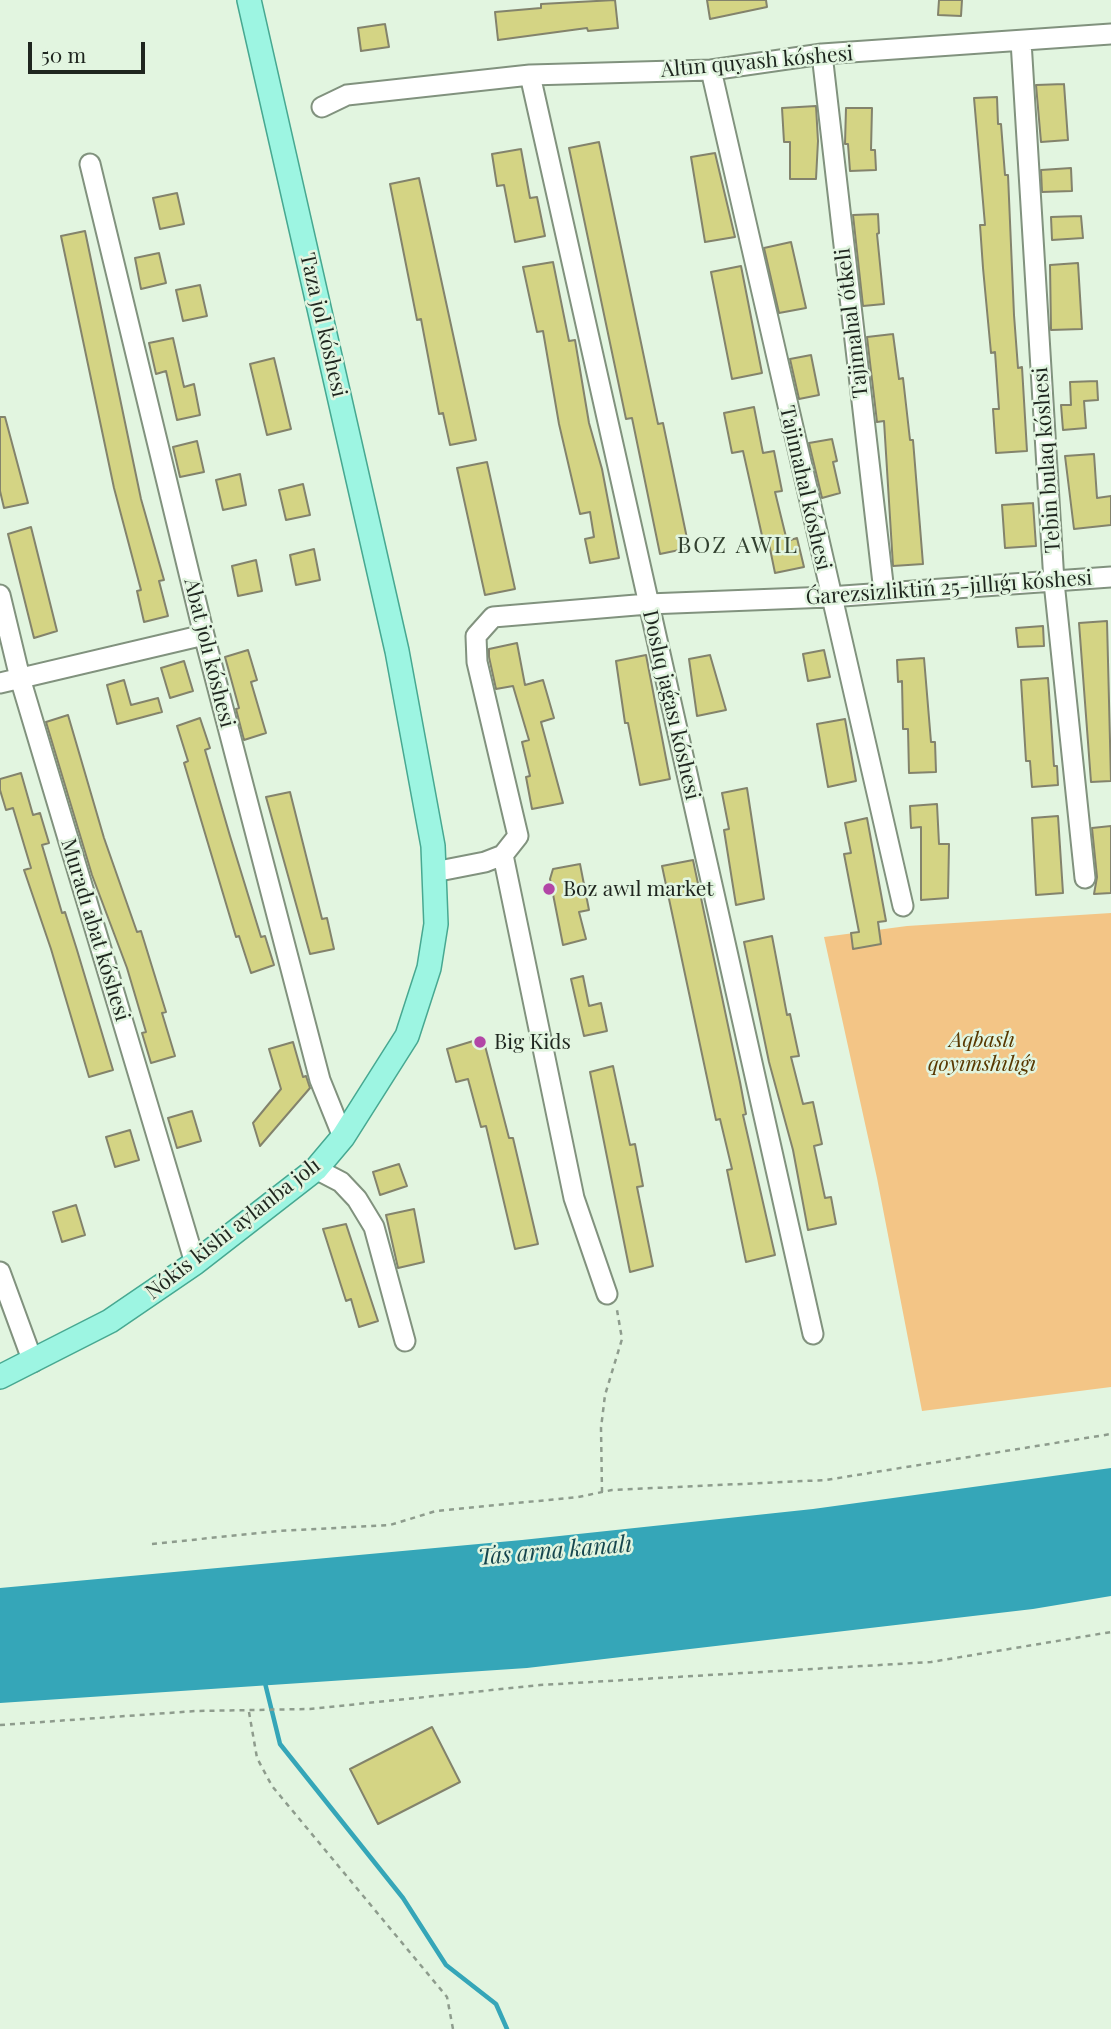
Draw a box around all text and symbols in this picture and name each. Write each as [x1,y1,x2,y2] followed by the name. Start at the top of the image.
[32,28,149,72] scale bar
[41,40,86,68] text: 50 m
[660,41,854,83] street label: Altın quyash kóshesi
[830,247,874,399] street label: Tajimahal ótkeli
[294,250,352,400] street label: Taza jol kóshesi
[1028,366,1066,554] street label: Tebin bulaq kóshesi
[774,403,836,573] street label: Tajimahal kóshesi
[678,532,798,560] district label: BOZ AWIL
[805,565,1093,611] street label: Ǵarezsizliktiń 25-jıllıǵı kóshesi
[178,576,240,730] street label: Abat jolı kóshesi
[637,608,705,802] street label: Doslıq jaǵası kóshesi
[55,836,135,1024] street label: Muradı abat kóshesi
[563,876,714,902] place label: Boz awıl market
[541,881,557,897] marker: Boz awıl market
[928,1027,1036,1077] park label: Aqbaslı qoyımshılıǵı
[494,1029,571,1055] place label: Big Kids
[472,1034,488,1050] marker: Big Kids
[141,1153,325,1305] street label: Nókis kishi aylanba jolı
[477,1531,633,1571] water label: Tas arna kanalı

